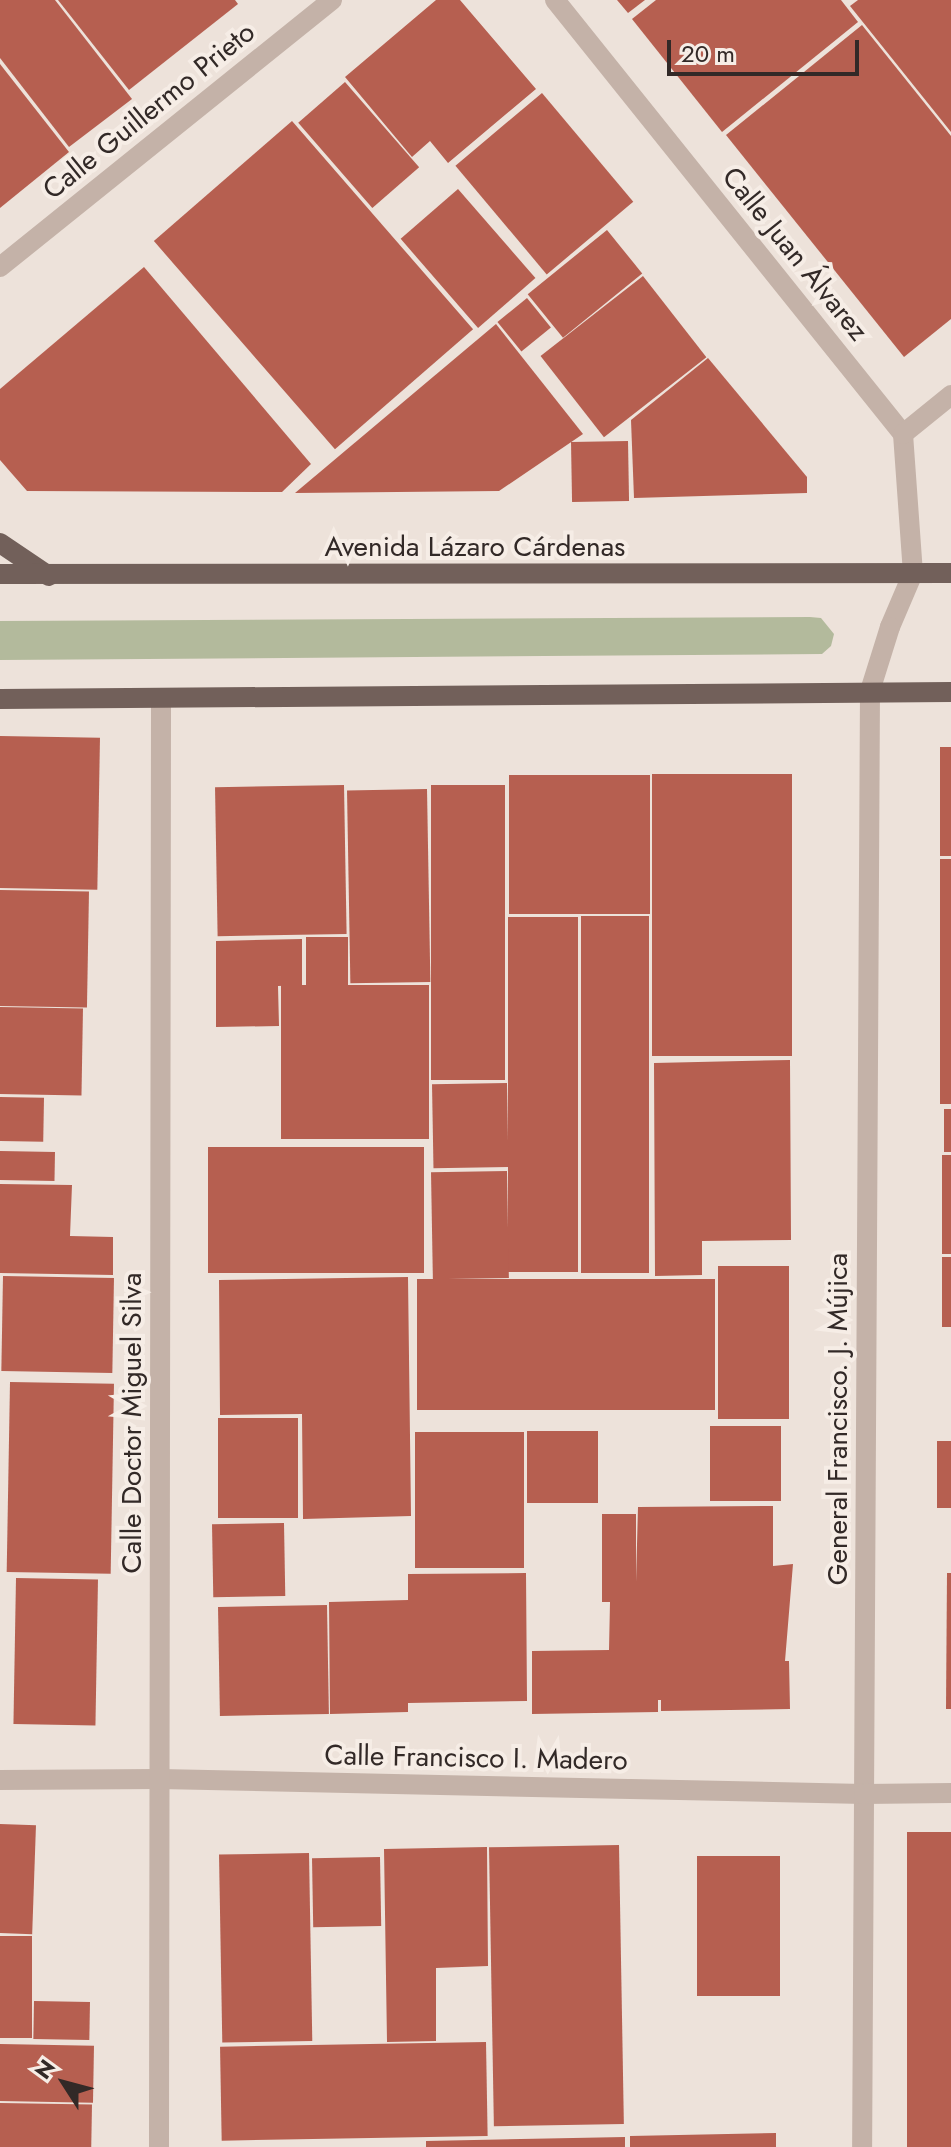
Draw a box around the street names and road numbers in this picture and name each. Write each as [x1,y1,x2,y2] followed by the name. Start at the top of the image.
[36,15,262,207] street label: Calle Guillermo Prieto
[715,161,875,347] street label: Calle Juan Álvarez
[325,530,625,564] street label: Avenida Lázaro Cárdenas
[821,1253,855,1585] street label: General Francisco. J. Mújica
[115,1273,149,1573] street label: Calle Doctor Miguel Silva
[324,1739,628,1777] street label: Calle Francisco I. Madero

